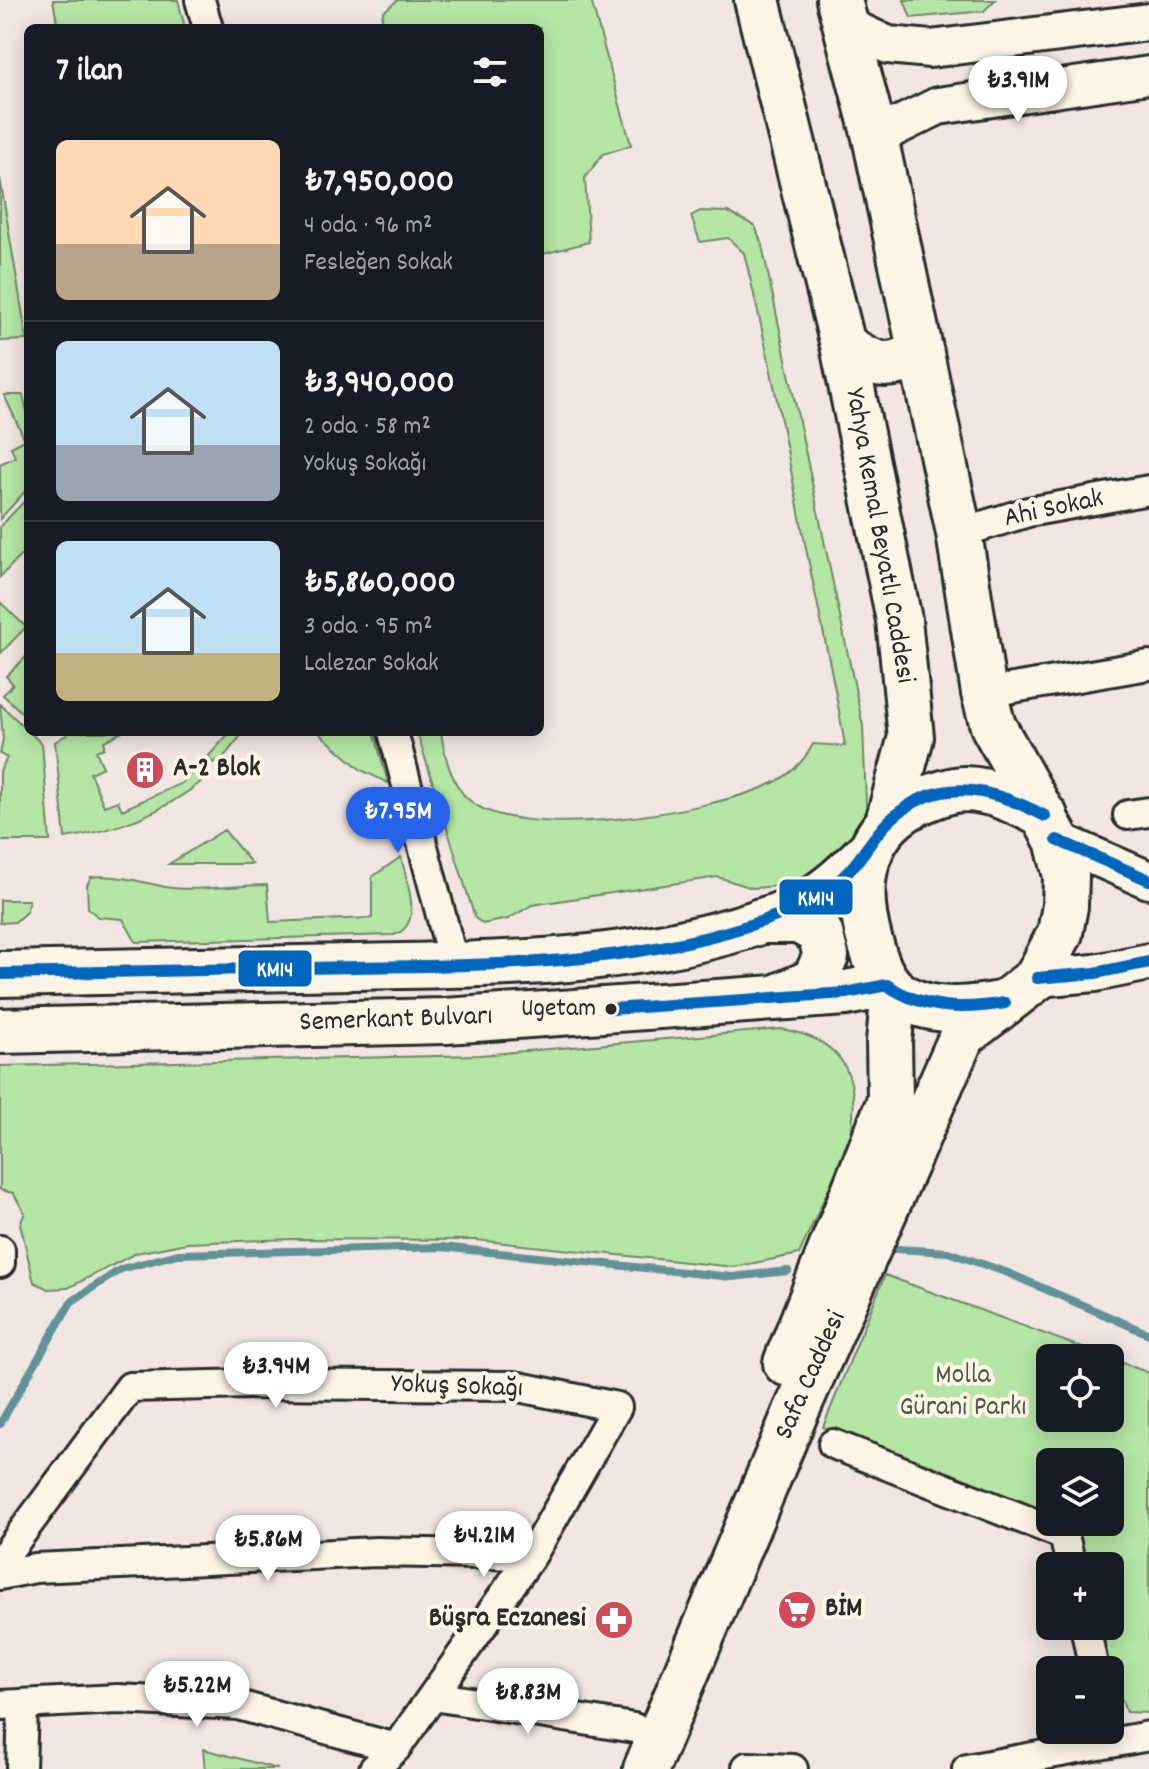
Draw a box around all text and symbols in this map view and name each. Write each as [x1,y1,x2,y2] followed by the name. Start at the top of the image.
[56,48,123,97] text: 7 ilan
[468,50,512,94] icon: filters
[953,56,1083,124] pin: ₺3.91M
[986,63,1050,100] text: ₺3.91M
[304,159,454,208] text: ₺7,950,000
[120,172,216,268] icon: home
[304,208,433,245] text: 4 oda · 96 m²
[304,245,453,282] text: Fesleğen Sokak
[304,360,455,409] text: ₺3,940,000
[120,373,216,469] icon: home
[832,385,924,687] street label: Yahya Kemal Beyatlı Caddesi
[304,409,431,446] text: 2 oda · 58 m²
[304,446,426,483] text: Yokuş Sokağı
[1001,480,1107,540] street label: Ahi Sokak
[304,560,456,609] text: ₺5,860,000
[120,573,216,669] icon: home
[304,609,433,646] text: 3 oda · 95 m²
[304,646,439,683] text: Lalezar Sokak
[124,749,166,791] building icon: A-2 Blok
[173,750,260,790] place label: A-2 Blok
[333,787,463,855] pin: ₺7.95M
[364,794,432,831] text: ₺7.95M
[778,878,854,916] line badge: KM14
[797,885,835,916] text: KM14
[237,949,313,988] line badge: KM14
[256,956,294,987] text: KM14
[521,991,596,1028] place label: Ugetam
[299,998,493,1044] street label: Semerkant Bulvarı
[603,1001,619,1017] marker: Ugetam
[766,1305,858,1447] street label: Safa Caddesi
[211,1342,341,1410] pin: ₺3.94M
[1036,1344,1124,1744] map controls
[1036,1344,1124,1432] button: locate
[242,1349,310,1386] text: ₺3.94M
[899,1357,1027,1429] park label: Molla Gürani Parkı
[391,1366,523,1410] street label: Yokuş Sokağı
[1036,1448,1124,1536] button: layers
[419,1511,549,1579] pin: ₺4.21M
[203,1515,333,1583] pin: ₺5.86M
[453,1518,515,1555] text: ₺4.21M
[233,1522,303,1559] text: ₺5.86M
[1036,1552,1124,1640] button: +
[776,1589,818,1631] supermarket icon: BİM
[825,1590,863,1630] place label: BİM
[593,1599,635,1641] pharmacy icon: Büşra Eczanesi
[429,1600,586,1640] place label: Büşra Eczanesi
[1036,1656,1124,1744] button: −
[132,1661,262,1729] pin: ₺5.22M
[163,1668,231,1705] text: ₺5.22M
[463,1668,593,1736] pin: ₺8.83M
[495,1675,561,1712] text: ₺8.83M

